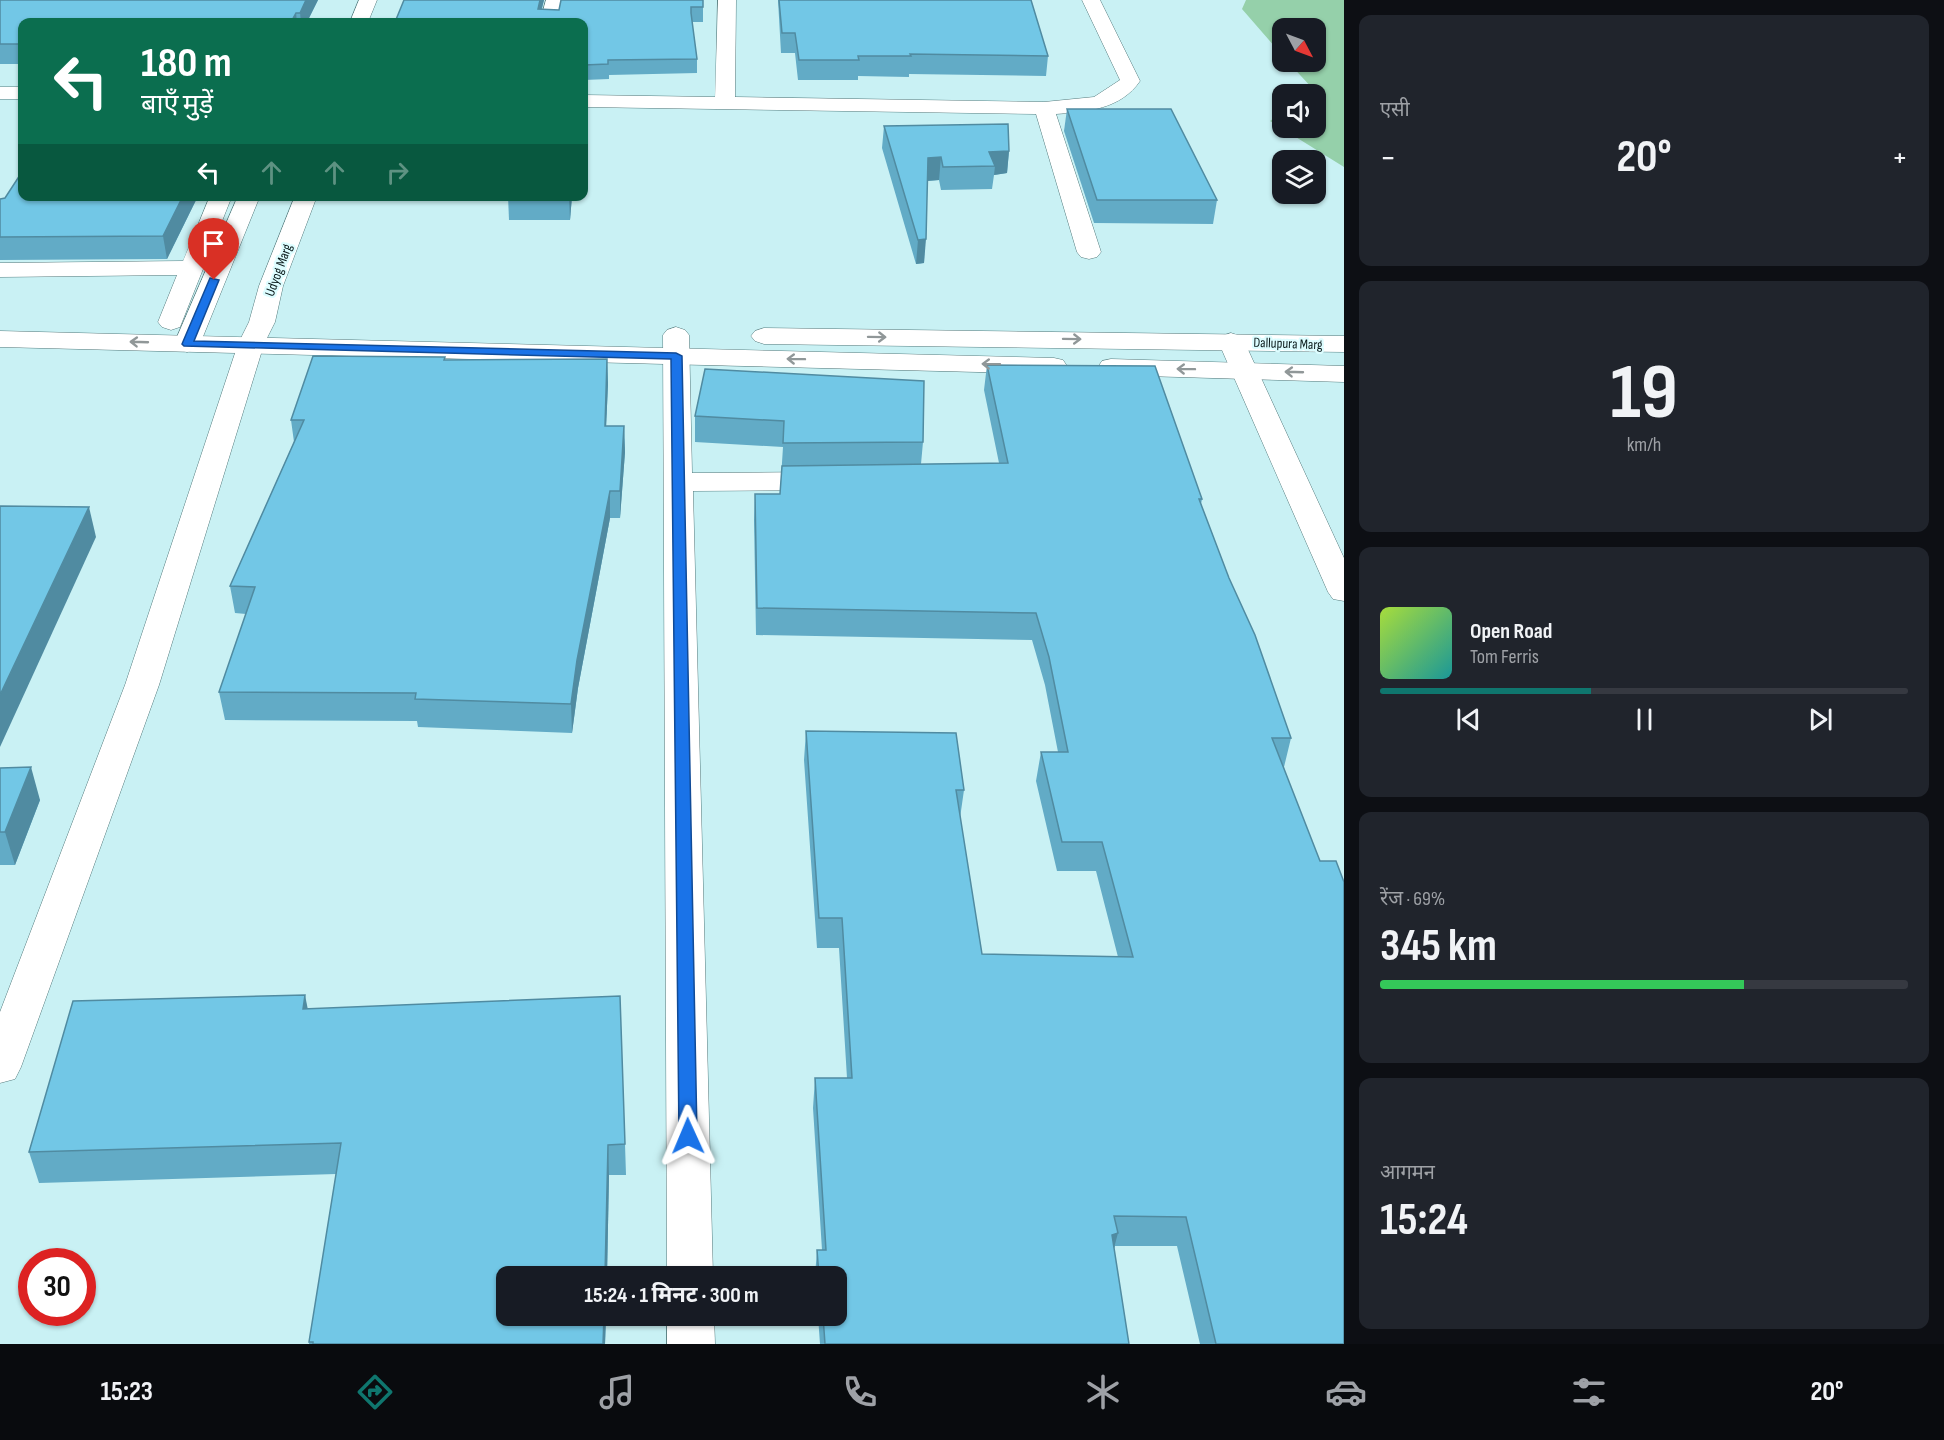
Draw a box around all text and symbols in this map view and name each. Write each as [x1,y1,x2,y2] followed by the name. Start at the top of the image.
[1272,18,1326,72] north arrow
[1272,18,1326,204] map controls
[141,38,232,89] text: 180 m
[42,42,120,120] icon: left
[1272,84,1326,138] button: sound
[141,89,213,121] text: बाएँ मुड़ें
[1380,98,1410,122] text: एसी
[1616,130,1672,185] text: 20°
[1380,138,1396,178] text: −
[1892,138,1908,178] text: +
[1272,150,1326,204] button: layers
[192,156,225,189] icon: left
[255,156,288,189] icon: ahead
[318,156,351,189] icon: ahead
[381,156,414,189] icon: right
[188,218,239,280] pin
[197,227,230,260] icon: arrive
[261,241,296,299] street label: Udyog Marg
[867,331,887,343] one-way arrow
[1062,334,1082,345] one-way arrow
[1253,334,1323,353] street label: Dallupura Marg
[129,337,149,348] one-way arrow
[1610,347,1678,440] text: 19
[786,353,806,365] one-way arrow
[981,359,1001,370] one-way arrow
[1176,364,1196,375] one-way arrow
[1285,367,1305,378] one-way arrow
[1627,433,1661,457] text: km/h
[1470,618,1552,645] text: Open Road
[1470,645,1539,669] text: Tom Ferris
[1452,703,1485,736] icon: previous
[1628,703,1661,736] icon: pause
[1804,703,1837,736] icon: next
[1380,887,1445,911] text: रेंज · 69%
[1380,919,1497,974] text: 345 km
[656,1104,720,1168] position arrow
[1380,1161,1435,1185] text: आगमन
[1380,1193,1468,1248] text: 15:24
[18,1248,96,1326] speed limit sign: 30
[584,1282,759,1309] text: 15:24 · 1 मिनट · 300 m
[354,1371,396,1413] icon: directions
[596,1371,638,1413] icon: music
[839,1371,881,1413] icon: phone
[1082,1371,1124,1413] icon: climate
[1325,1371,1367,1413] icon: car
[1568,1371,1610,1413] icon: filters
[100,1376,153,1408] text: 15:23
[1810,1376,1844,1408] text: 20°

